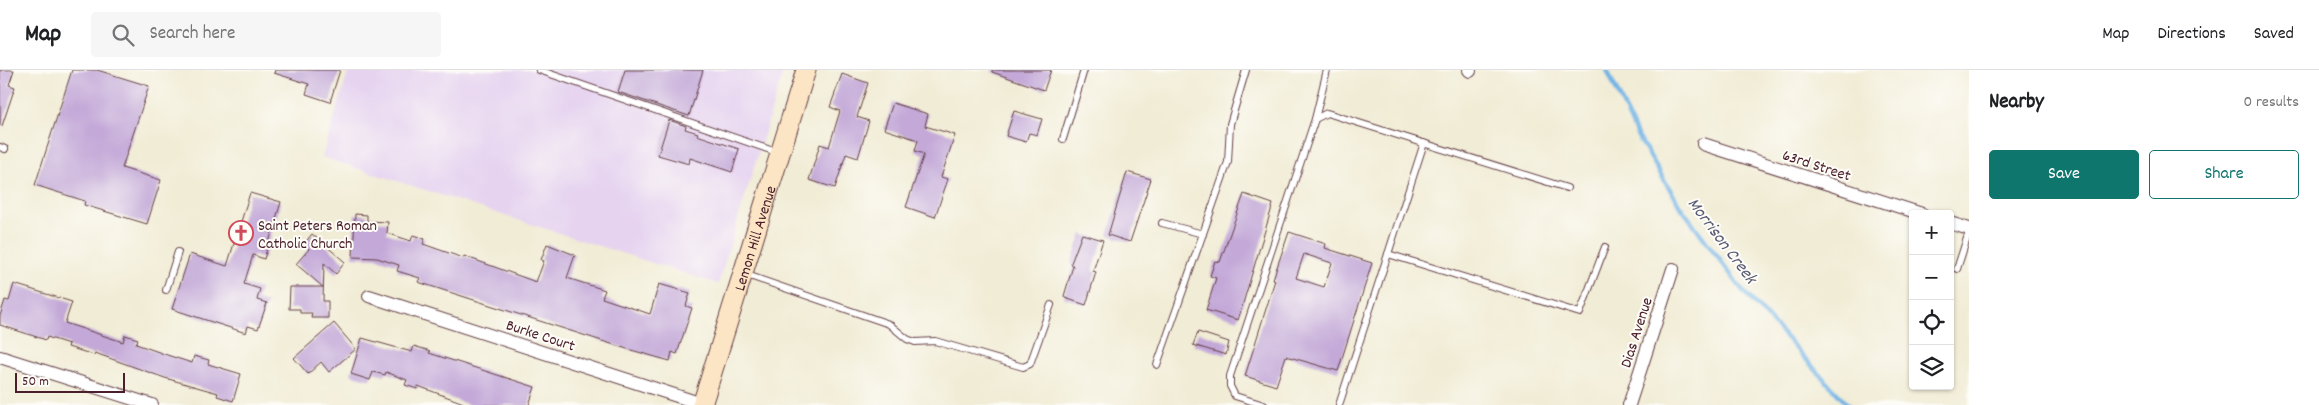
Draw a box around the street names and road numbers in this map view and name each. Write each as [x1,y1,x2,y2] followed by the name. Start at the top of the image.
[1779,144,1854,188] street label: 63rd Street
[729,183,783,294] street label: Lemon Hill Avenue
[1615,295,1660,371] street label: Dias Avenue
[503,314,578,358] street label: Burke Court

